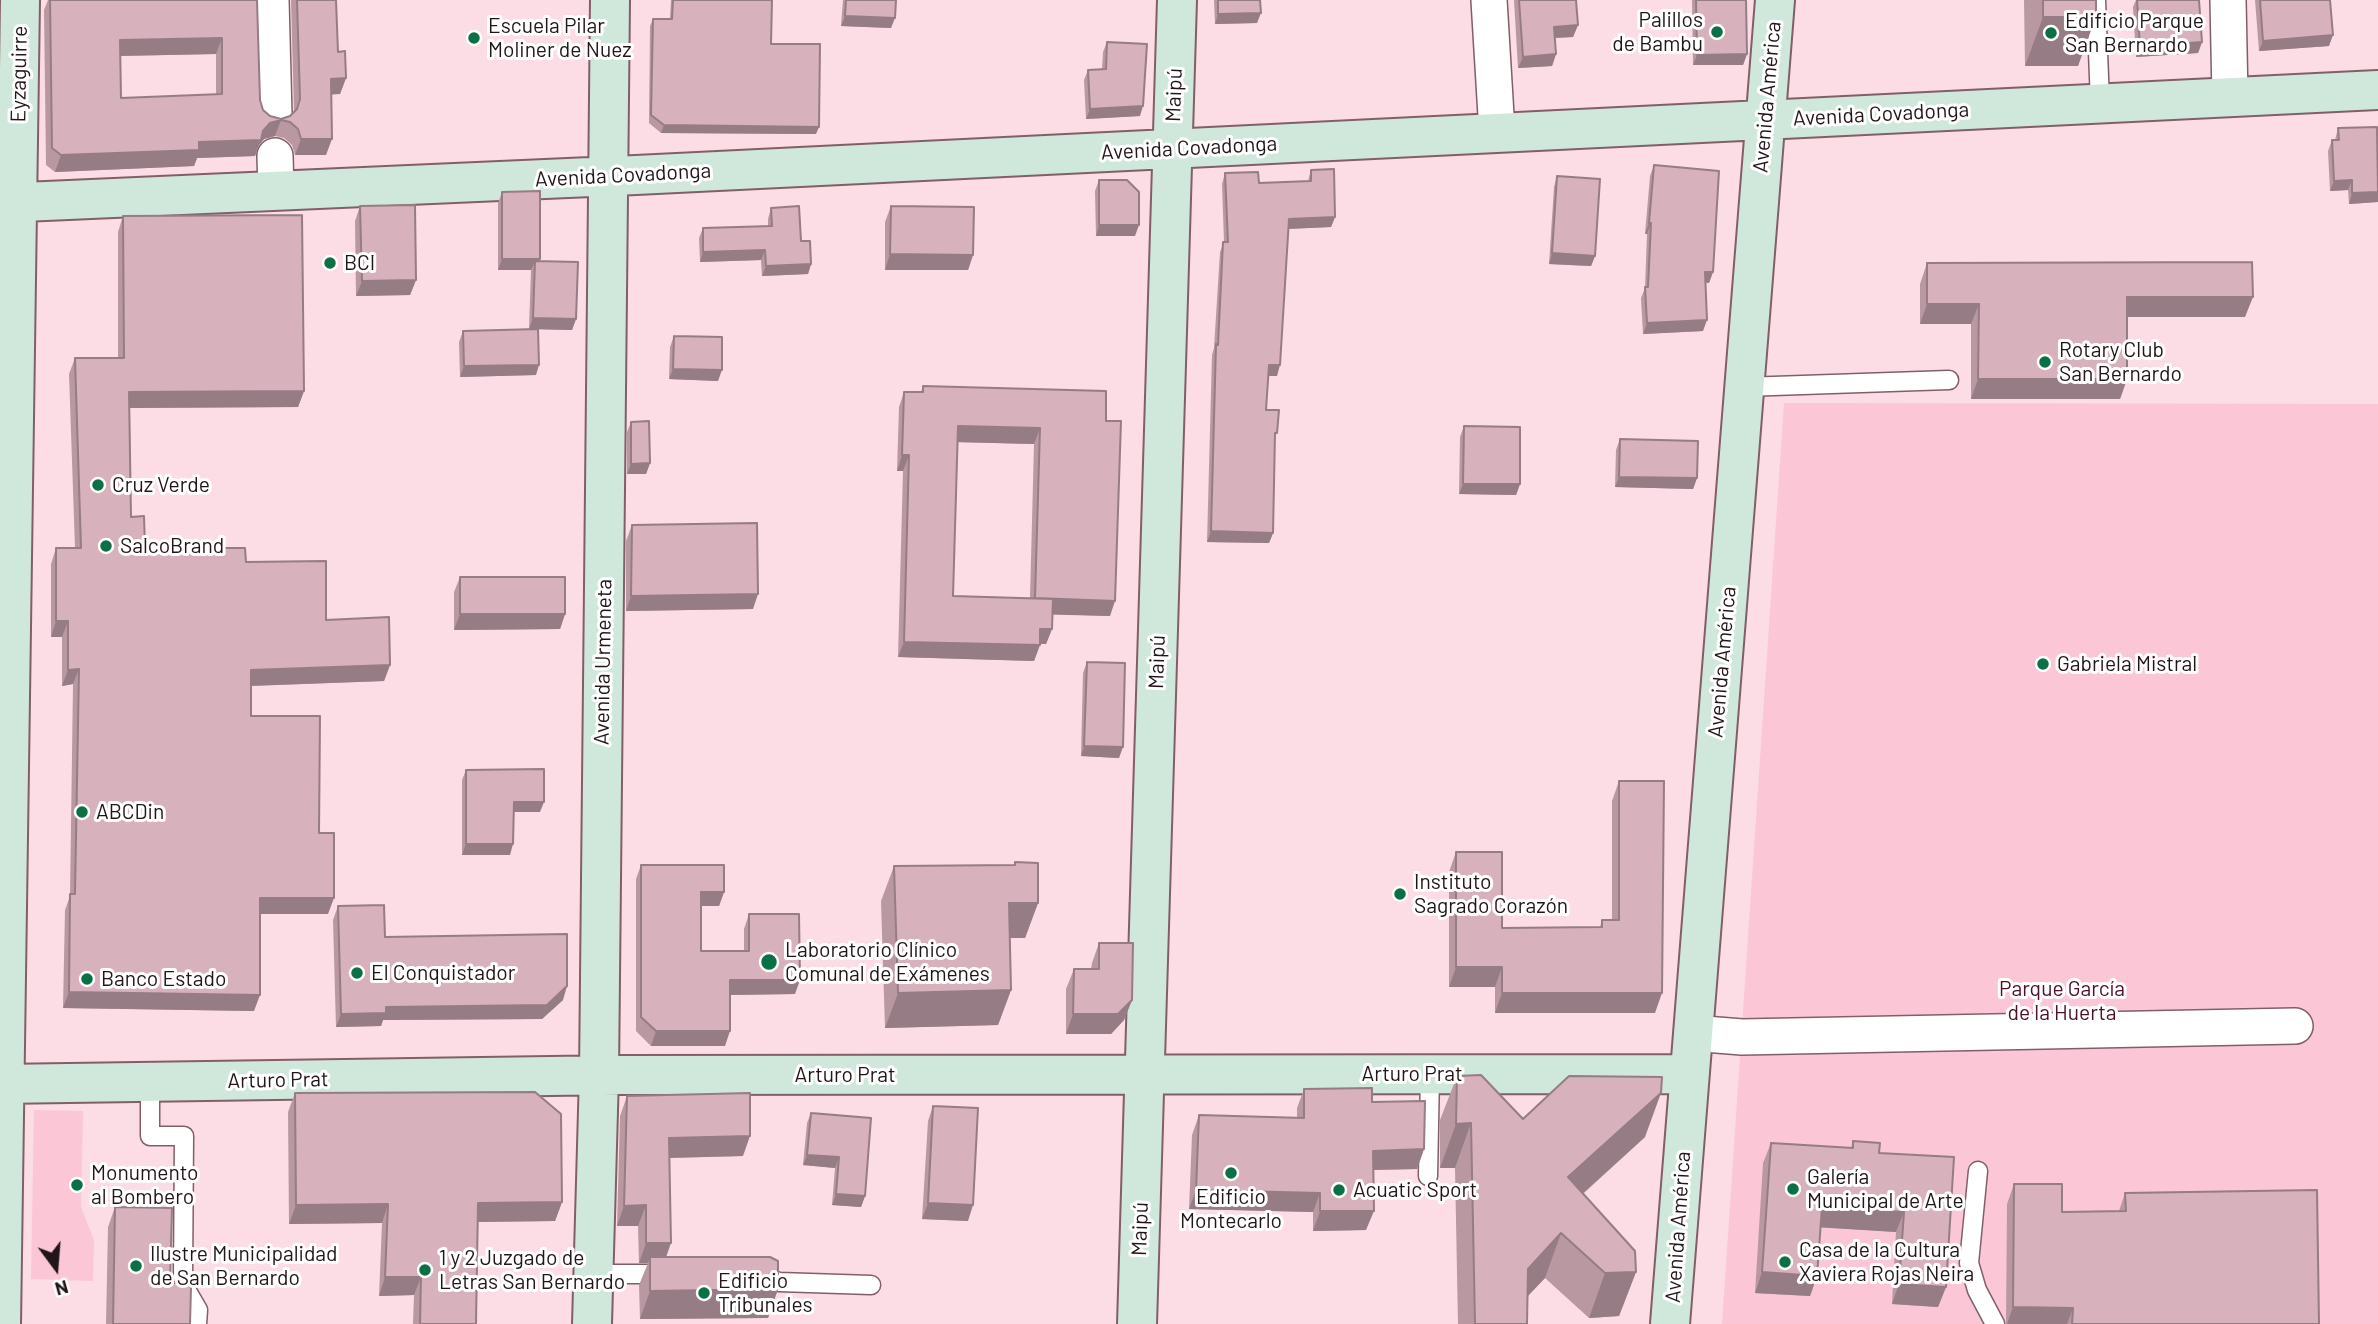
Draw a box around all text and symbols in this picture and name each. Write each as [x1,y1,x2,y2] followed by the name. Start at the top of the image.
[1612,7,1703,57] place label: Palillos de Bambu
[2065,8,2204,58] place label: Edificio Parque San Bernardo
[488,13,632,63] place label: Escuela Pilar Moliner de Nuez
[1748,20,1786,174] street label: Avenida América
[1709,24,1725,40] marker: Palillos de Bambu
[6,25,32,123] street label: Eyzaguirre
[2043,25,2059,41] marker: Edificio Parque San Bernardo
[466,30,482,46] marker: Escuela Pilar Moliner de Nuez
[1160,68,1188,122] street label: Maipú
[1792,97,1970,131] street label: Avenida Covadonga
[1100,131,1278,165] street label: Avenida Covadonga
[534,158,712,192] street label: Avenida Covadonga
[344,250,375,276] place label: BCI
[322,255,338,271] marker: BCI
[2059,337,2182,387] place label: Rotary Club San Bernardo
[2037,354,2053,370] marker: Rotary Club San Bernardo
[112,472,210,498] place label: Cruz Verde
[90,477,106,493] marker: Cruz Verde
[120,533,224,559] place label: SalcoBrand
[98,538,114,554] marker: SalcoBrand
[589,579,617,745] street label: Avenida Urmeneta
[1703,585,1741,739] street label: Avenida América
[1143,635,1171,689] street label: Maipú
[2057,651,2197,677] place label: Gabriela Mistral
[2035,656,2051,672] marker: Gabriela Mistral
[96,799,164,825] place label: ABCDin
[74,804,90,820] marker: ABCDin
[1414,869,1568,919] place label: Instituto Sagrado Corazón
[1392,886,1408,902] marker: Instituto Sagrado Corazón
[785,937,990,987] place label: Laboratorio Clínico Comunal de Exámenes
[759,952,779,972] marker: Laboratorio Clínico Comunal de Exámenes
[371,960,515,986] place label: El Conquistador
[349,965,365,981] marker: El Conquistador
[101,966,227,992] place label: Banco Estado
[79,971,95,987] marker: Banco Estado
[1999,976,2125,1026] park label: Parque García de la Huerta
[1361,1061,1463,1087] street label: Arturo Prat
[794,1062,896,1088] street label: Arturo Prat
[227,1067,329,1093] street label: Arturo Prat
[1660,1150,1696,1304] street label: Avenida América
[91,1160,199,1210] place label: Monumento al Bombero
[1807,1164,1964,1214] place label: Galería Municipal de Arte
[1223,1165,1239,1181] marker: Edificio Montecarlo
[69,1177,85,1193] marker: Monumento al Bombero
[1353,1177,1477,1203] place label: Acuatic Sport
[1785,1181,1801,1197] marker: Galería Municipal de Arte
[1331,1182,1347,1198] marker: Acuatic Sport
[1180,1184,1282,1234] place label: Edificio Montecarlo
[1126,1202,1154,1256] street label: Maipú
[21,1233,91,1303] north arrow
[1799,1237,1974,1287] place label: Casa de la Cultura Xaviera Rojas Neira
[150,1241,338,1291] place label: Ilustre Municipalidad de San Bernardo
[439,1245,625,1295] place label: 1 y 2 Juzgado de Letras San Bernardo
[1777,1254,1793,1270] marker: Casa de la Cultura Xaviera Rojas Neira
[128,1258,144,1274] marker: Ilustre Municipalidad de San Bernardo
[417,1262,433,1278] marker: 1 y 2 Juzgado de Letras San Bernardo
[718,1268,813,1318] place label: Edificio Tribunales
[53,1276,71,1301] text: N
[696,1285,712,1301] marker: Edificio Tribunales

